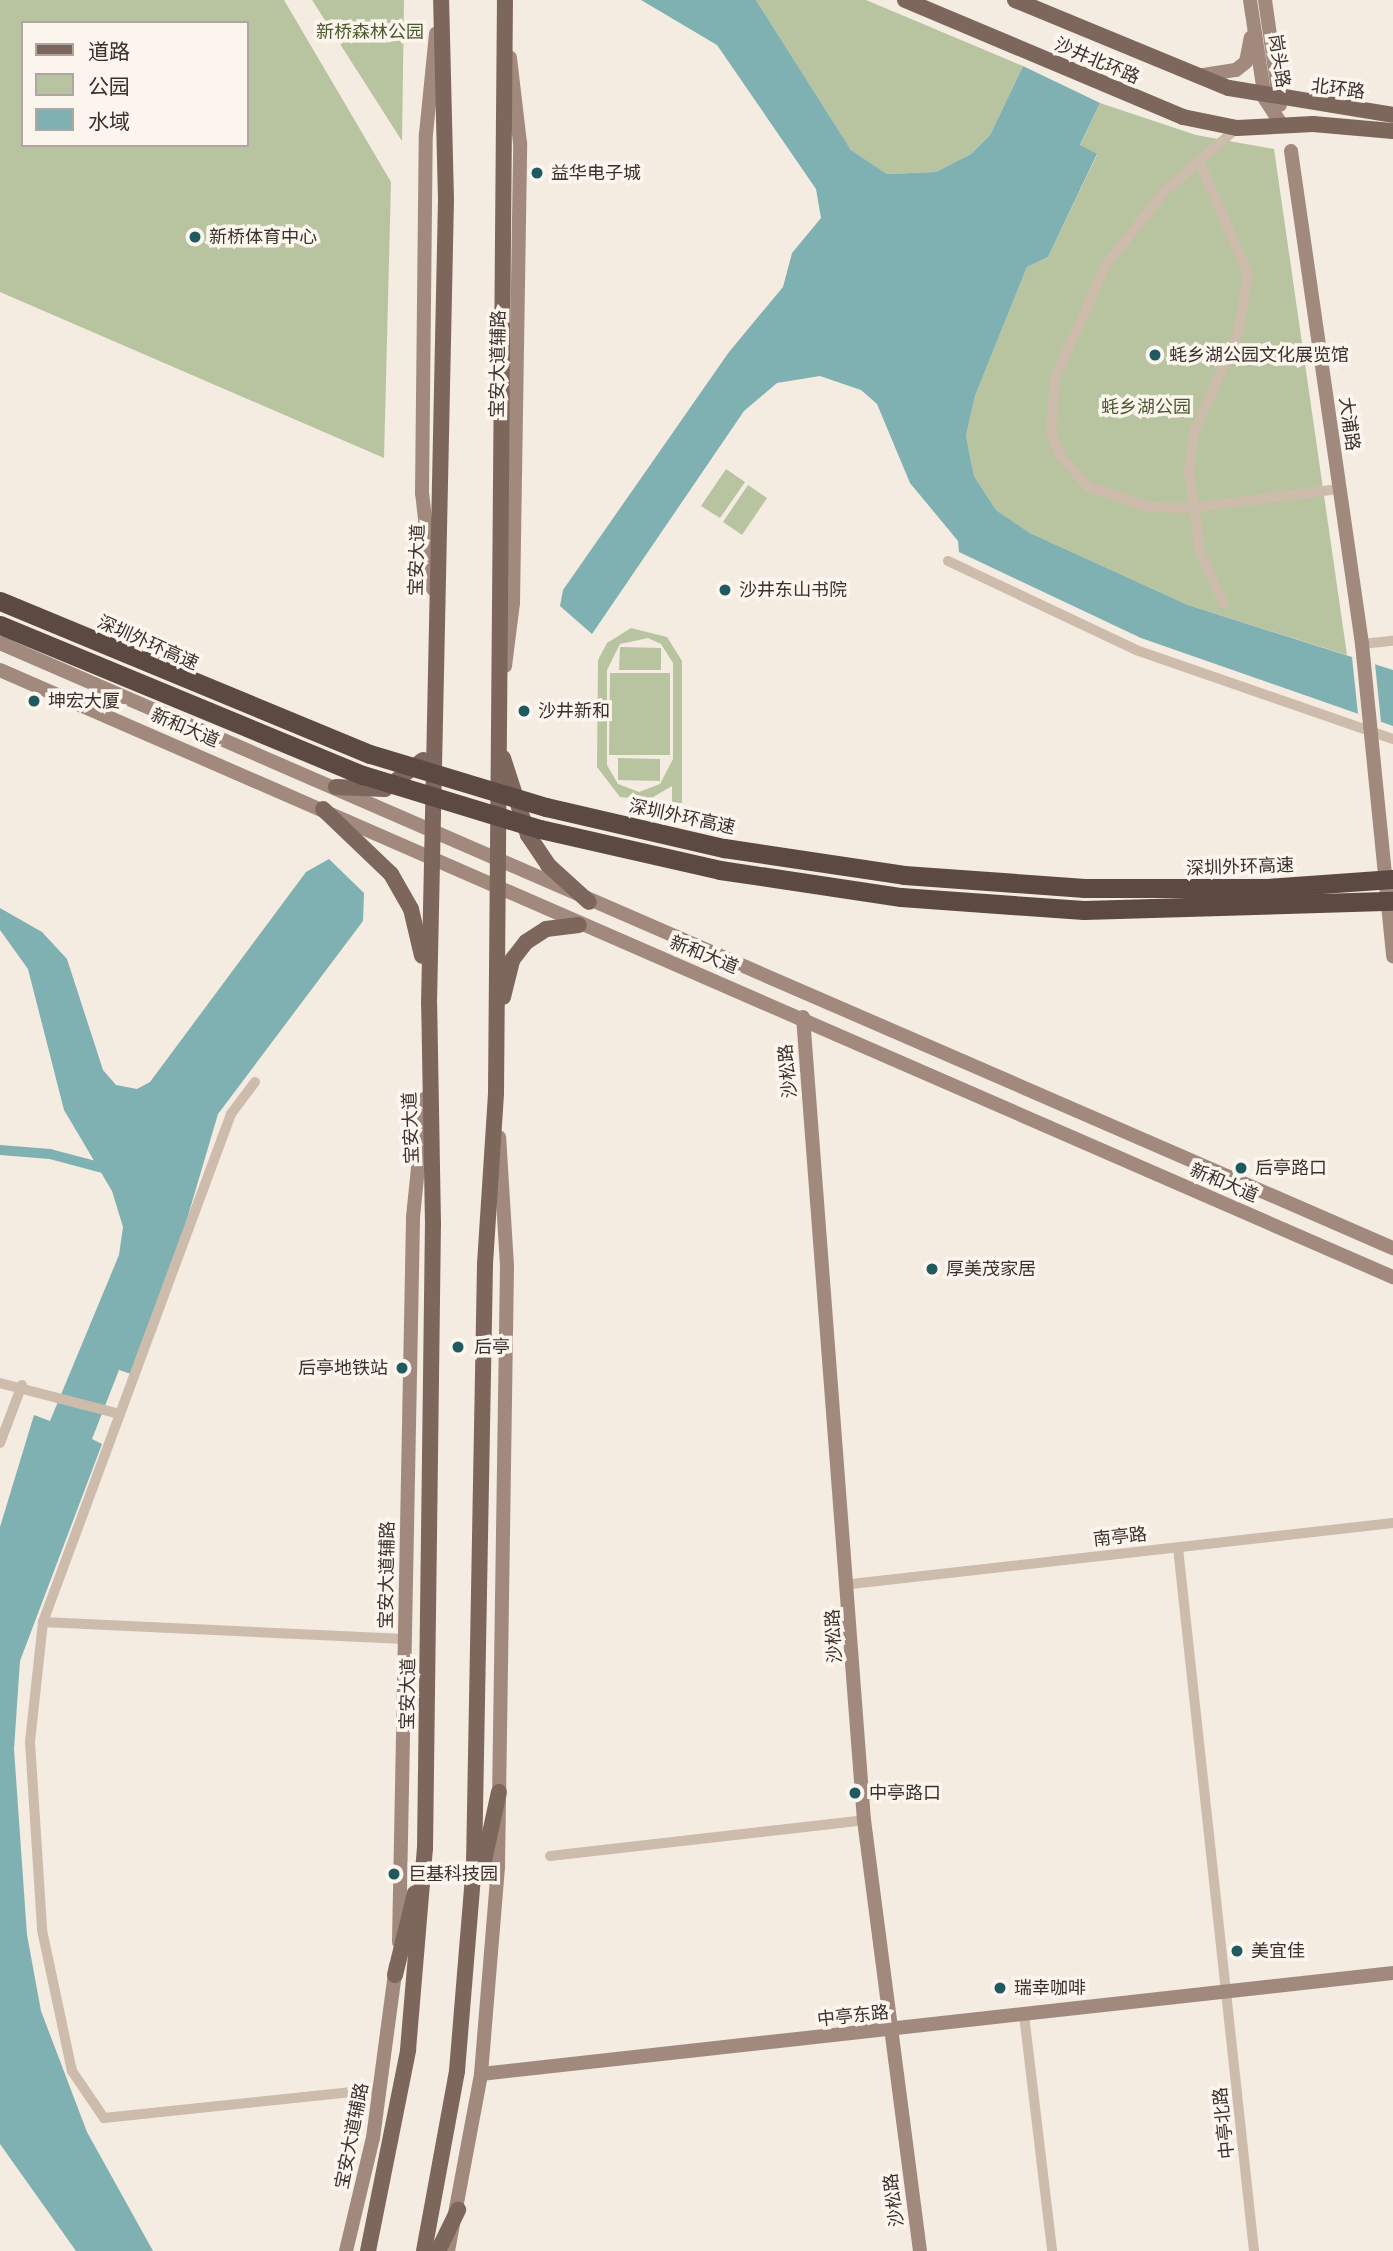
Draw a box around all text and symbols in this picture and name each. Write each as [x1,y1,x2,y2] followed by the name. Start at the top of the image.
[21,21,248,147] legend
[316,21,424,43] park label: 新桥森林公园
[1051,33,1143,89] street label: 沙井北环路
[1264,33,1294,89] street label: 岗头路
[88,39,130,63] text: 道路
[88,74,130,98] text: 公园
[1310,75,1366,103] street label: 北环路
[88,109,130,133] text: 水域
[551,162,641,184] place label: 益华电子城
[529,165,545,181] marker: 益华电子城
[209,226,317,248] place label: 新桥体育中心
[187,229,203,245] marker: 新桥体育中心
[486,310,510,418] street label: 宝安大道辅路
[1169,344,1349,366] place label: 蚝乡湖公园文化展览馆
[1147,347,1163,363] marker: 蚝乡湖公园文化展览馆
[1101,396,1191,418] park label: 蚝乡湖公园
[1335,396,1363,452] street label: 大浦路
[405,524,429,596] street label: 宝安大道
[739,579,847,601] place label: 沙井东山书院
[717,582,733,598] marker: 沙井东山书院
[94,611,202,675] street label: 深圳外环高速
[48,690,120,712] place label: 坤宏大厦
[26,693,42,709] marker: 坤宏大厦
[538,700,610,722] place label: 沙井新和
[516,703,532,719] marker: 沙井新和
[148,704,222,752] street label: 新和大道
[627,795,737,839] street label: 深圳外环高速
[1186,854,1294,880] street label: 深圳外环高速
[667,932,741,978] street label: 新和大道
[775,1043,801,1099] street label: 沙松路
[399,1092,423,1164] street label: 宝安大道
[1255,1157,1327,1179] place label: 后亭路口
[1187,1159,1261,1207] street label: 新和大道
[1233,1160,1249,1176] marker: 后亭路口
[946,1258,1036,1280] place label: 厚美茂家居
[924,1261,940,1277] marker: 厚美茂家居
[474,1336,510,1358] place label: 后亭
[448,1337,468,1357] marker: 后亭
[298,1357,388,1379] place label: 后亭地铁站
[394,1360,410,1376] marker: 后亭地铁站
[375,1521,399,1629] street label: 宝安大道辅路
[1092,1523,1148,1551] street label: 南亭路
[822,1608,846,1664] street label: 沙松路
[397,1658,419,1730] street label: 宝安大道
[869,1782,941,1804] place label: 中亭路口
[847,1785,863,1801] marker: 中亭路口
[408,1863,498,1885] place label: 巨基科技园
[386,1866,402,1882] marker: 巨基科技园
[1251,1940,1305,1962] place label: 美宜佳
[1229,1943,1245,1959] marker: 美宜佳
[1014,1977,1086,1999] place label: 瑞幸咖啡
[992,1980,1008,1996] marker: 瑞幸咖啡
[816,2001,890,2031] street label: 中亭东路
[331,2081,373,2191] street label: 宝安大道辅路
[1209,2086,1239,2160] street label: 中亭北路
[880,2172,908,2228] street label: 沙松路

